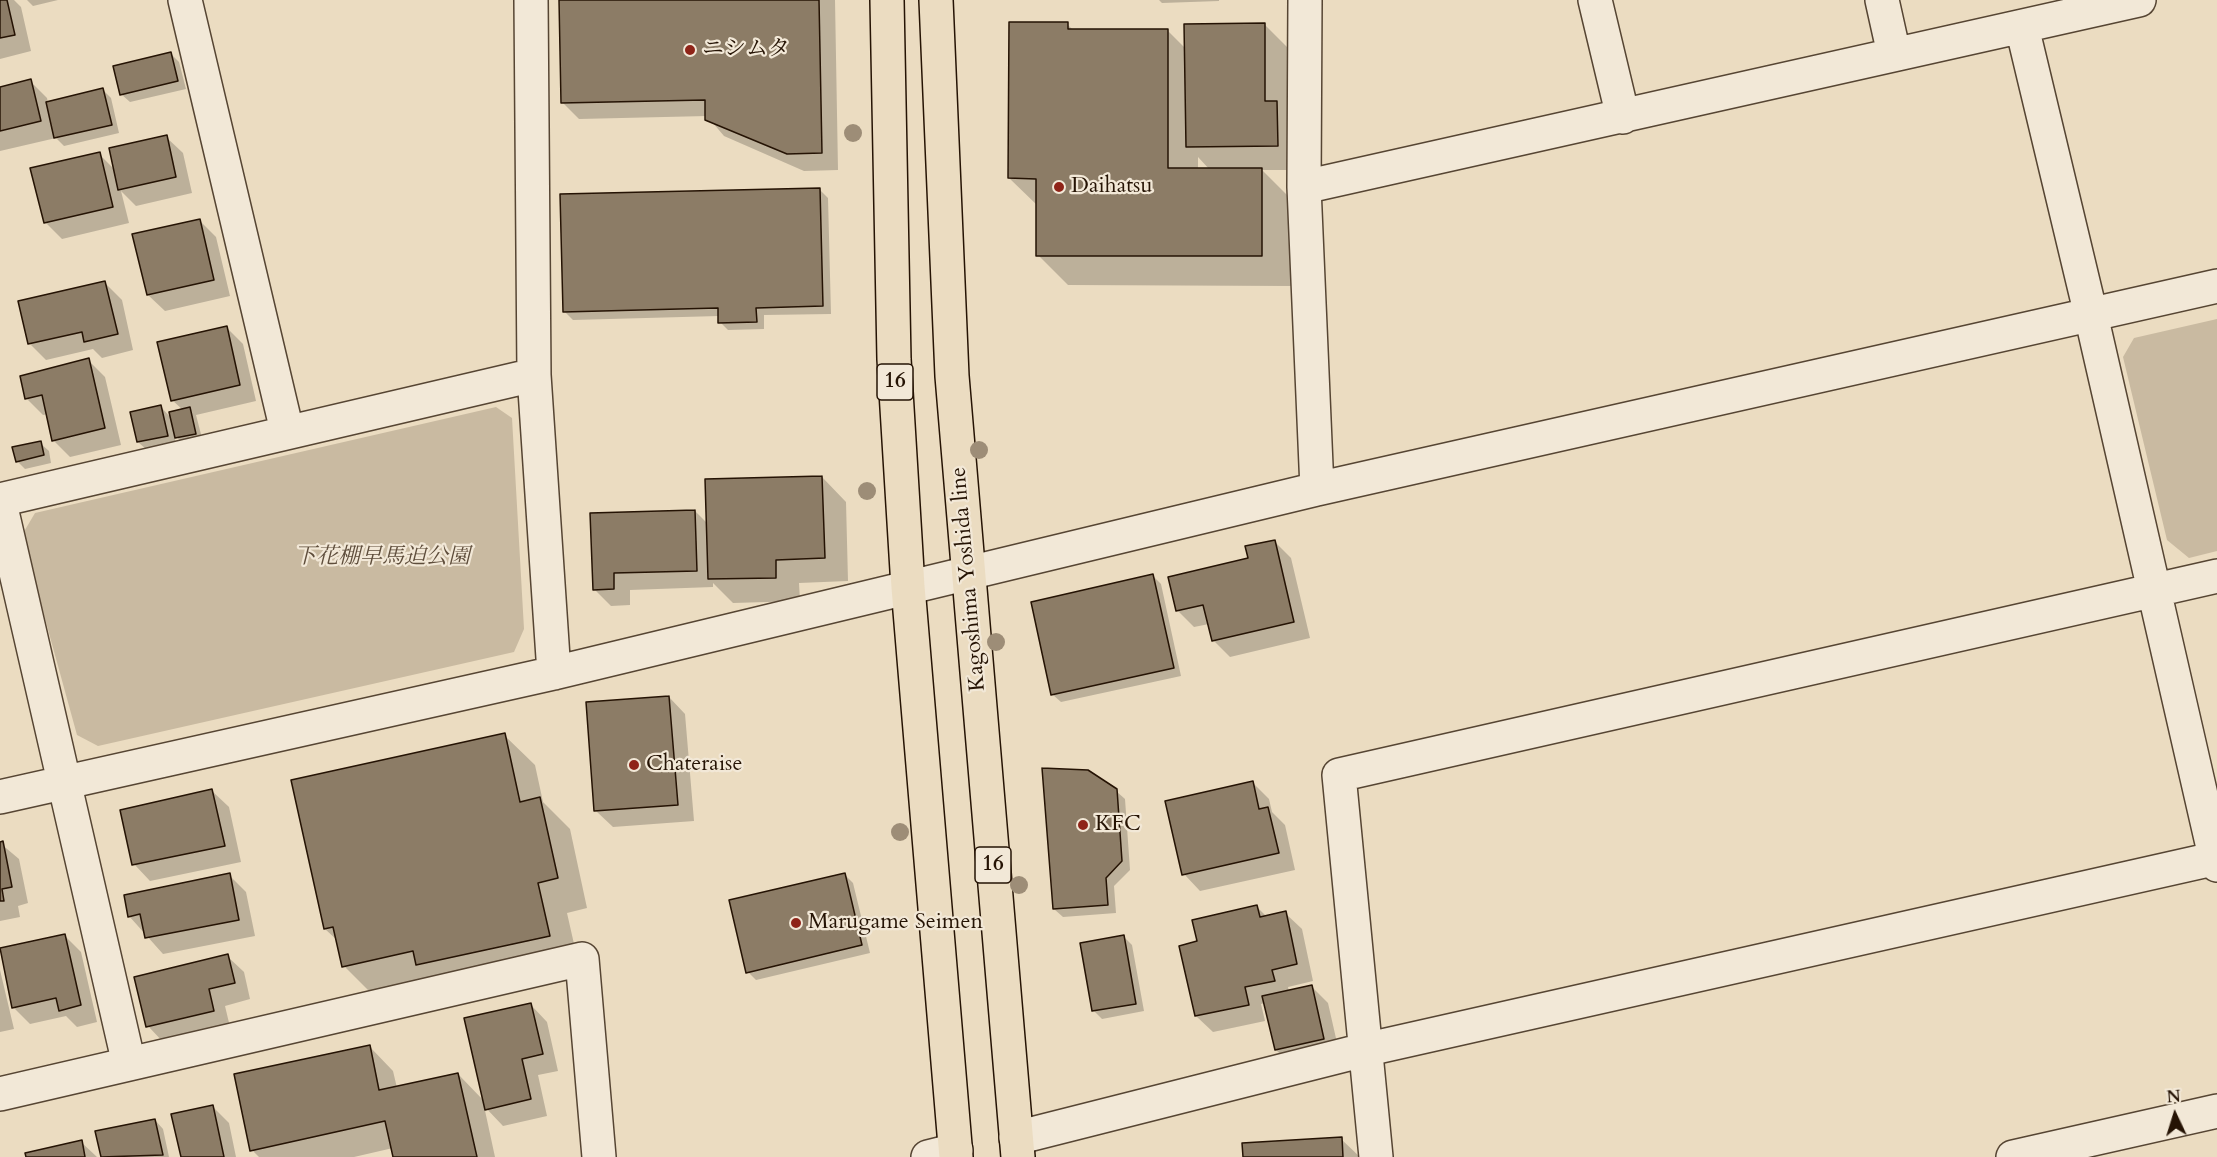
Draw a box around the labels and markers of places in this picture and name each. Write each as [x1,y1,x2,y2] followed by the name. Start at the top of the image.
[702,37,790,63] place label: ニシムタ
[683,43,697,57] marker: ニシムタ
[1071,174,1153,200] place label: Daihatsu
[1052,180,1066,194] marker: Daihatsu
[646,752,742,778] place label: Chateraise
[627,758,641,772] marker: Chateraise
[1095,812,1141,838] place label: KFC
[1076,818,1090,832] marker: KFC
[808,910,983,936] place label: Marugame Seimen
[789,916,803,930] marker: Marugame Seimen

